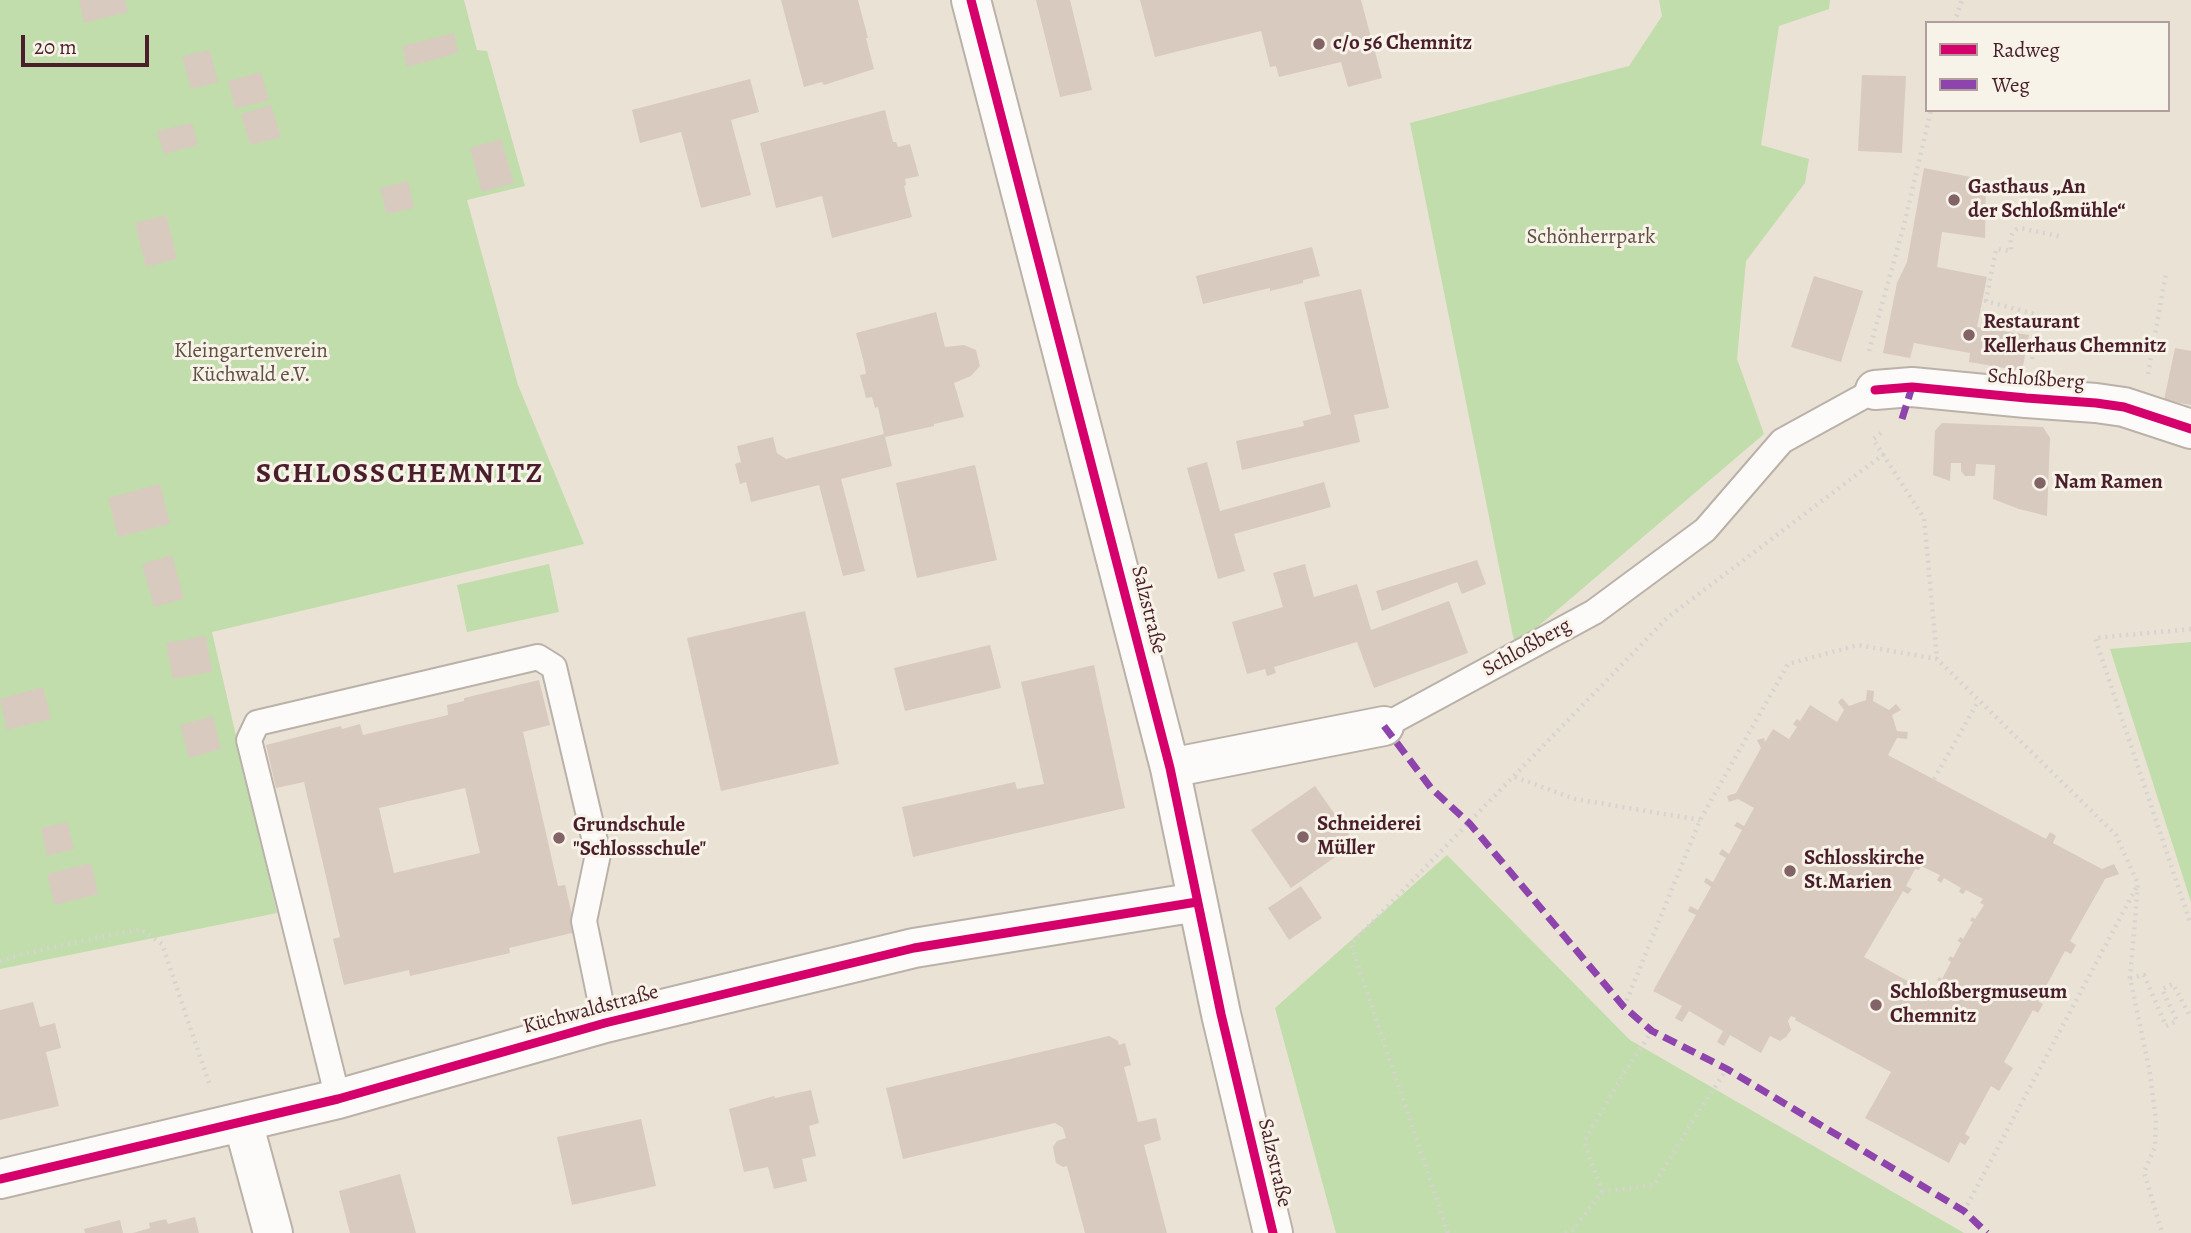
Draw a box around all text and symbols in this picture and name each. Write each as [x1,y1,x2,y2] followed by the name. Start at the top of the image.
[24,21,152,65] scale bar
[1925,21,2170,112] legend
[1333,31,1472,57] place label: c/o 56 Chemnitz
[34,33,77,61] text: 20 m
[1311,36,1327,52] marker: c/o 56 Chemnitz
[1992,36,2060,64] text: Radweg
[1992,71,2030,99] text: Weg
[1968,175,2126,225] place label: Gasthaus „An der Schloßmühle“
[1946,192,1962,208] marker: Gasthaus „An der Schloßmühle“
[1527,225,1655,251] park label: Schönherrpark
[1983,310,2166,360] place label: Restaurant Kellerhaus Chemnitz
[1961,327,1977,343] marker: Restaurant Kellerhaus Chemnitz
[174,339,328,389] park label: Kleingartenverein Küchwald e.V.
[1987,364,2085,396] street label: Schloßberg
[258,458,542,492] district label: SCHLOSSCHEMNITZ
[2054,470,2163,496] place label: Nam Ramen
[2032,475,2048,491] marker: Nam Ramen
[1125,563,1171,657] street label: Salzstraße
[1478,613,1576,683] street label: Schloßberg
[1317,812,1421,862] place label: Schneiderei Müller
[573,813,706,863] place label: Grundschule "Schlossschule"
[1295,829,1311,845] marker: Schneiderei Müller
[551,830,567,846] marker: Grundschule "Schlossschule"
[1804,846,1924,896] place label: Schlosskirche St.Marien
[1782,863,1798,879] marker: Schlosskirche St.Marien
[520,980,662,1040] street label: Küchwaldstraße
[1890,980,2067,1030] place label: Schloßbergmuseum Chemnitz
[1868,997,1884,1013] marker: Schloßbergmuseum Chemnitz
[1252,1116,1296,1210] street label: Salzstraße

